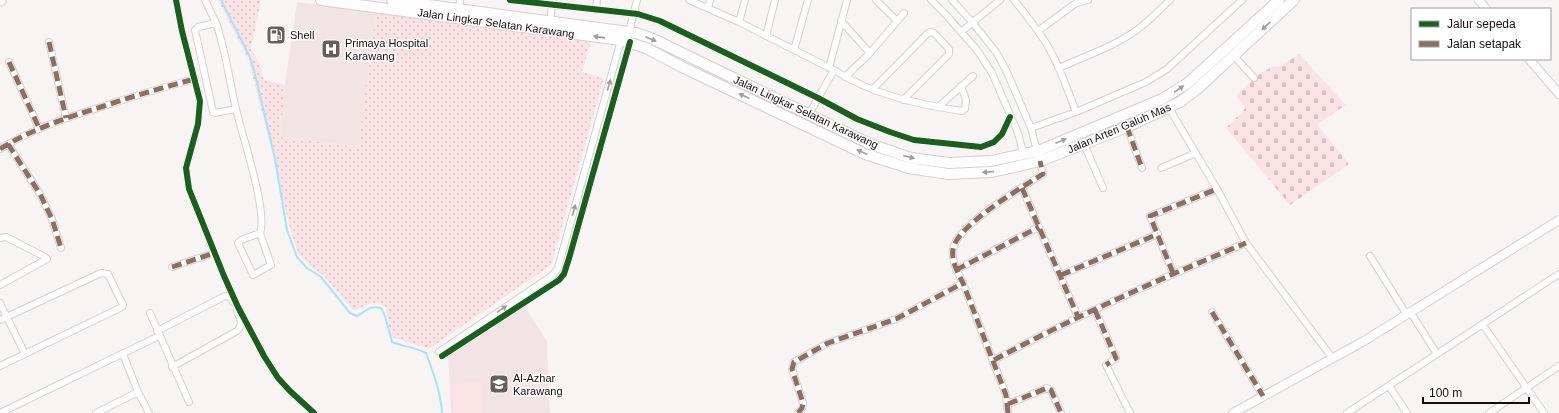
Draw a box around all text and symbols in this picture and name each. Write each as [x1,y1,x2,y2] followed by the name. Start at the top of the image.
[417,6,575,40] street label: Jalan Lingkar Selatan Karawang
[1411,8,1551,60] legend
[1447,17,1516,31] text: Jalur sepeda
[1261,22,1271,31] one-way arrow
[265,24,287,46] fuel station icon: Shell
[290,29,314,41] place label: Shell
[593,34,605,40] one-way arrow
[646,36,658,42] one-way arrow
[345,37,428,62] place label: Primaya Hospital Karawang
[1447,37,1522,51] text: Jalan setapak
[320,38,342,60] hospital icon: Primaya Hospital Karawang
[732,73,880,151] street label: Jalan Lingkar Selatan Karawang
[607,79,613,91] one-way arrow
[1174,85,1185,93] one-way arrow
[739,93,750,99] one-way arrow
[1065,101,1173,155] street label: Jalan Arteri Galuh Mas
[1055,138,1067,144] one-way arrow
[856,149,867,155] one-way arrow
[903,155,915,161] one-way arrow
[982,169,994,175] one-way arrow
[572,204,578,216] one-way arrow
[497,305,507,313] one-way arrow
[513,372,563,397] place label: Al-Azhar Karawang
[488,373,510,395] school or university icon: Al-Azhar Karawang
[1423,379,1529,405] scale bar
[1429,386,1462,400] text: 100 m

